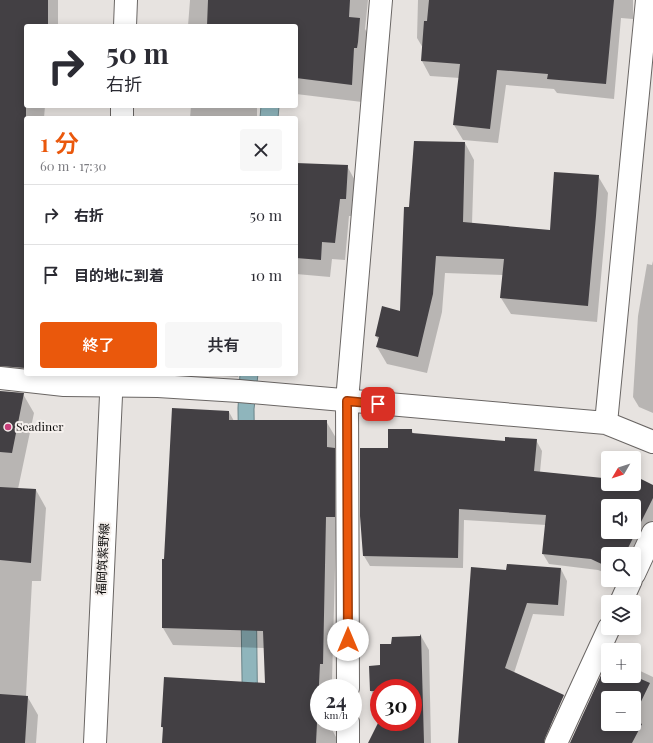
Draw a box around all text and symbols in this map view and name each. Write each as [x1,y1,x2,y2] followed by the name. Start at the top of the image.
[106,34,169,71] text: 50 m
[40,40,92,92] icon: right
[106,72,142,96] text: 右折
[40,126,79,158] text: 1 分
[240,129,282,171] button: close
[40,157,106,174] text: 60 m · 17:30
[40,204,62,226] icon: right
[74,205,104,225] text: 右折
[250,205,282,225] text: 50 m
[40,264,62,286] icon: arrive
[74,265,164,285] text: 目的地に到着
[250,265,282,285] text: 10 m
[40,322,157,368] button: 終了
[165,322,282,368] button: 共有
[361,387,395,421] pin
[367,393,389,415] icon: arrive
[16,418,64,434] place label: Seadiner
[3,422,13,432] marker: Seadiner
[601,451,641,491] north arrow
[601,451,641,731] map controls
[601,499,641,539] button: sound
[92,523,112,595] street label: 福岡筑紫野線
[601,547,641,587] button: search
[601,595,641,635] button: layers
[327,619,369,661] position arrow
[601,643,641,683] button: +
[370,679,422,731] speed limit sign: 30
[325,686,347,713] text: 24
[601,691,641,731] button: −
[324,708,348,722] text: km/h

